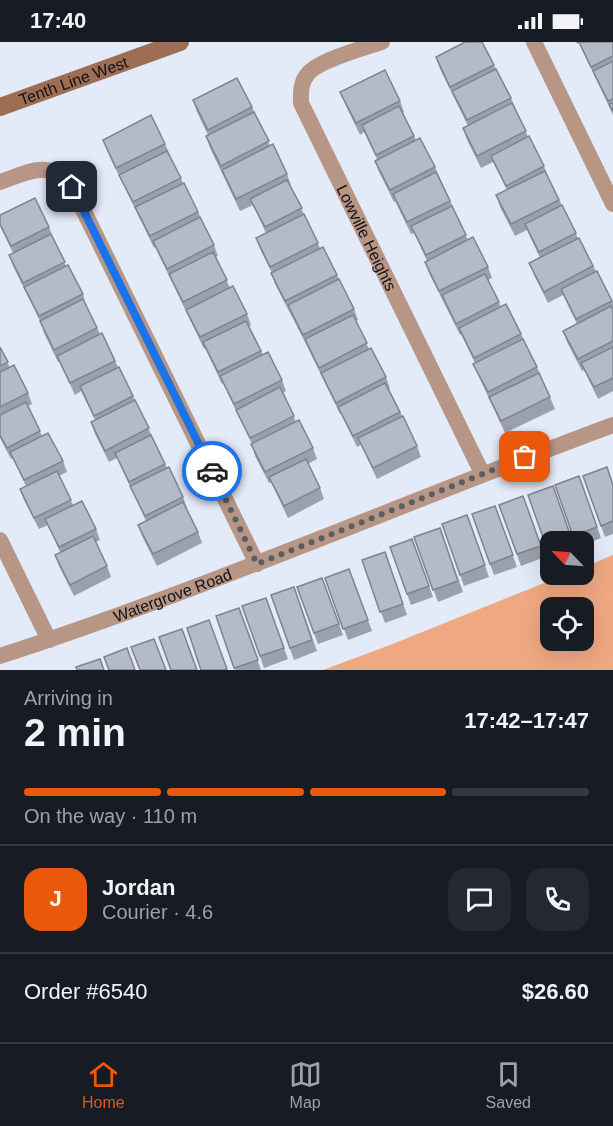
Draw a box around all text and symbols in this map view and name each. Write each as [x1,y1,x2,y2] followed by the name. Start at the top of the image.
[30,8,86,33] text: 17:40
[17,53,131,108] street label: Tenth Line West
[46,161,97,212] pin
[55,170,88,203] icon: home
[334,182,400,293] street label: Lowville Heights
[499,431,550,482] pin
[508,440,541,473] icon: bag
[182,441,242,501] courier
[196,455,229,488] icon: car
[540,531,594,585] north arrow
[540,531,594,651] map controls
[111,565,234,625] street label: Watergrove Road
[540,597,594,651] button: locate
[24,687,113,709] text: Arriving in
[464,708,589,733] text: 17:42–17:47
[24,711,126,754] text: 2 min
[24,805,197,827] text: On the way · 110 m
[448,868,511,931] button: chat
[526,868,589,931] button: phone
[102,875,175,900] text: Jordan
[49,886,62,911] text: J
[102,901,213,923] text: Courier · 4.6
[24,979,148,1004] text: Order #6540
[522,979,589,1004] text: $26.60
[82,1058,125,1112] tab: Home
[289,1058,322,1112] tab: Map
[486,1058,531,1112] tab: Saved

